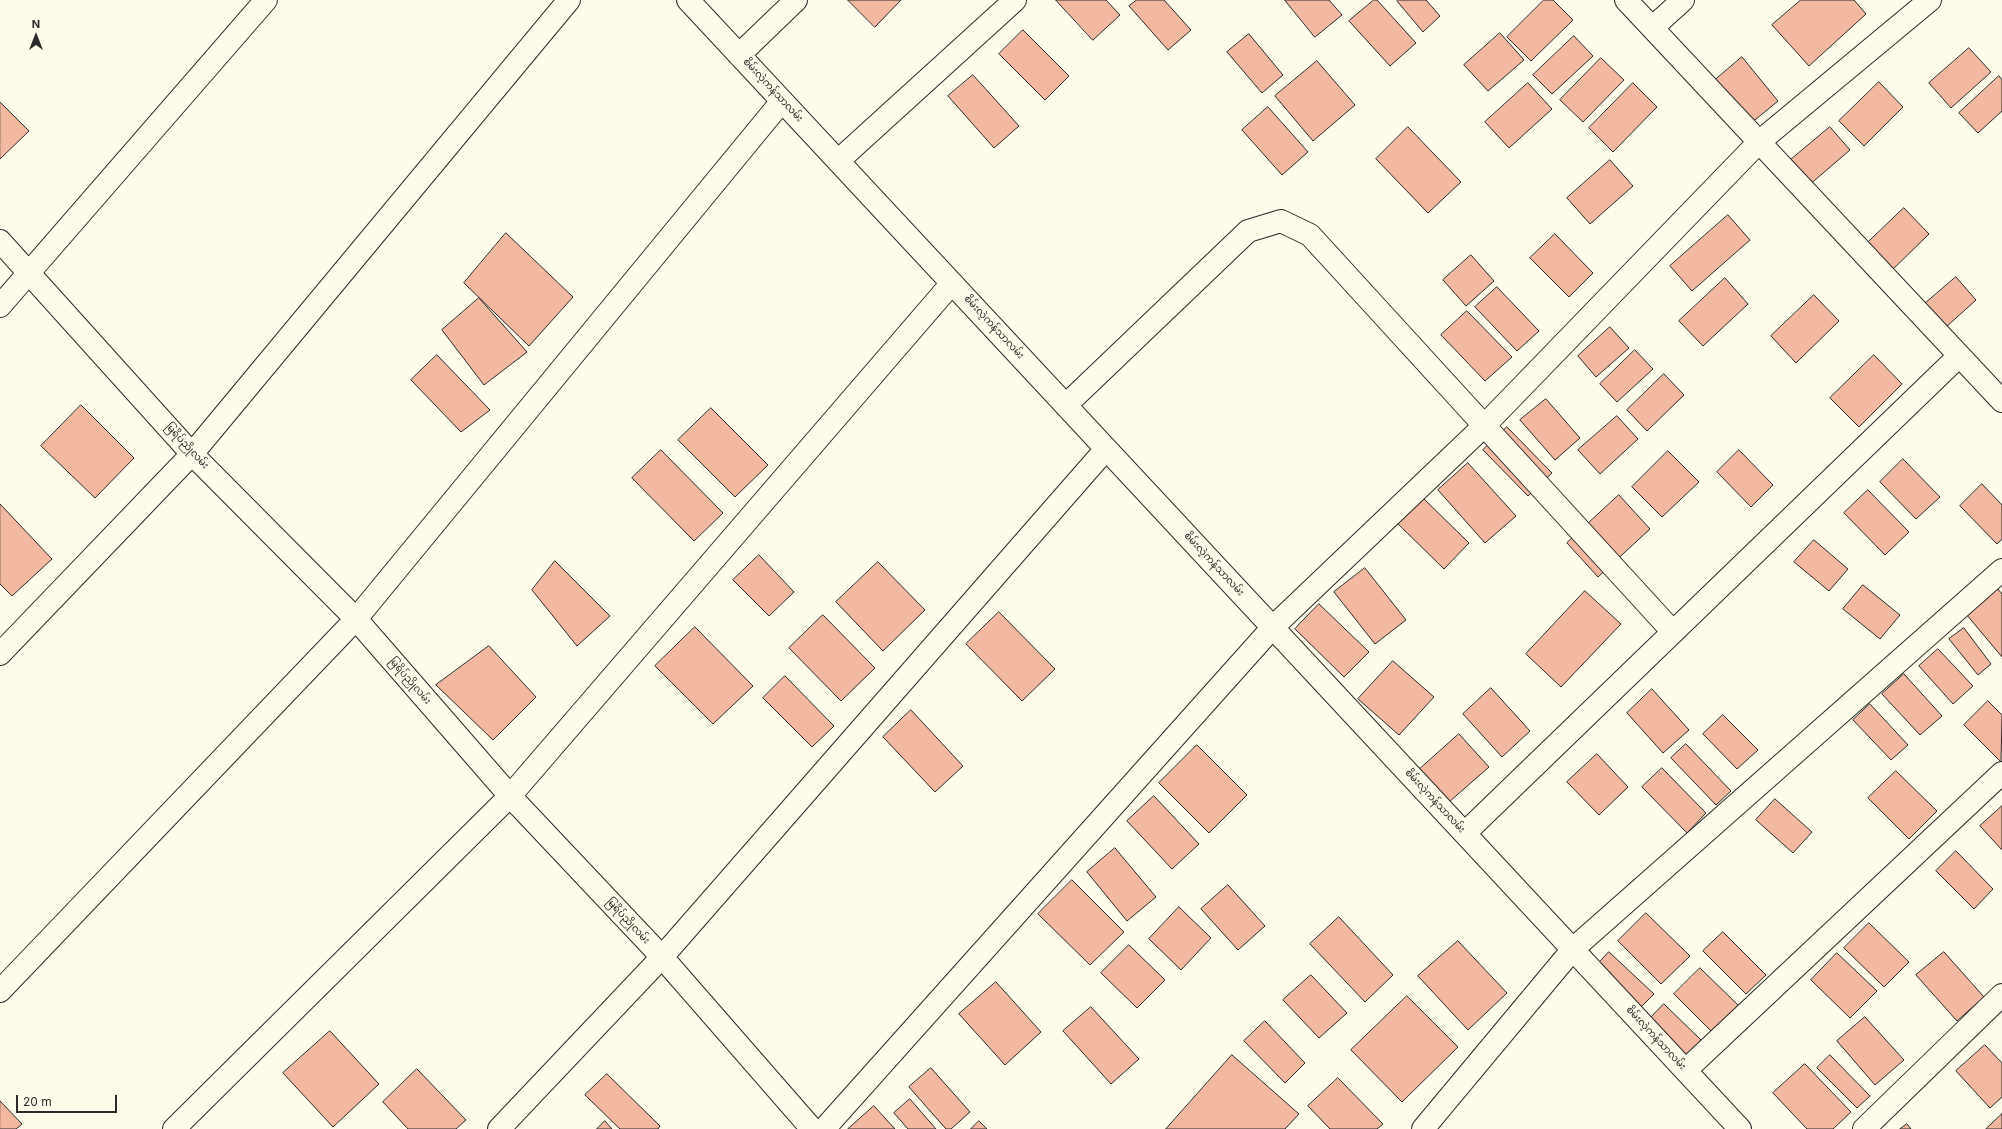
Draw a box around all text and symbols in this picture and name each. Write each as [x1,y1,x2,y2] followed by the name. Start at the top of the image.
[16,16,56,56] north arrow
[32,17,40,31] text: N
[740,56,806,124] street label: စိမ်းလဲ့ကန်သာလမ်း
[961,293,1027,361] street label: စိမ်းလဲ့ကန်သာလမ်း
[163,421,211,471] street label: မြရိပ်ညိုလမ်း
[1181,530,1247,598] street label: စိမ်းလဲ့ကန်သာလမ်း
[386,655,434,707] street label: မြရိပ်ညိုလမ်း
[1402,767,1468,835] street label: စိမ်းလဲ့ကန်သာလမ်း
[604,896,652,946] street label: မြရိပ်ညိုလမ်း
[1623,1004,1689,1072] street label: စိမ်းလဲ့ကန်သာလမ်း
[18,1087,119,1113] scale bar
[23,1094,52,1109] text: 20 m

